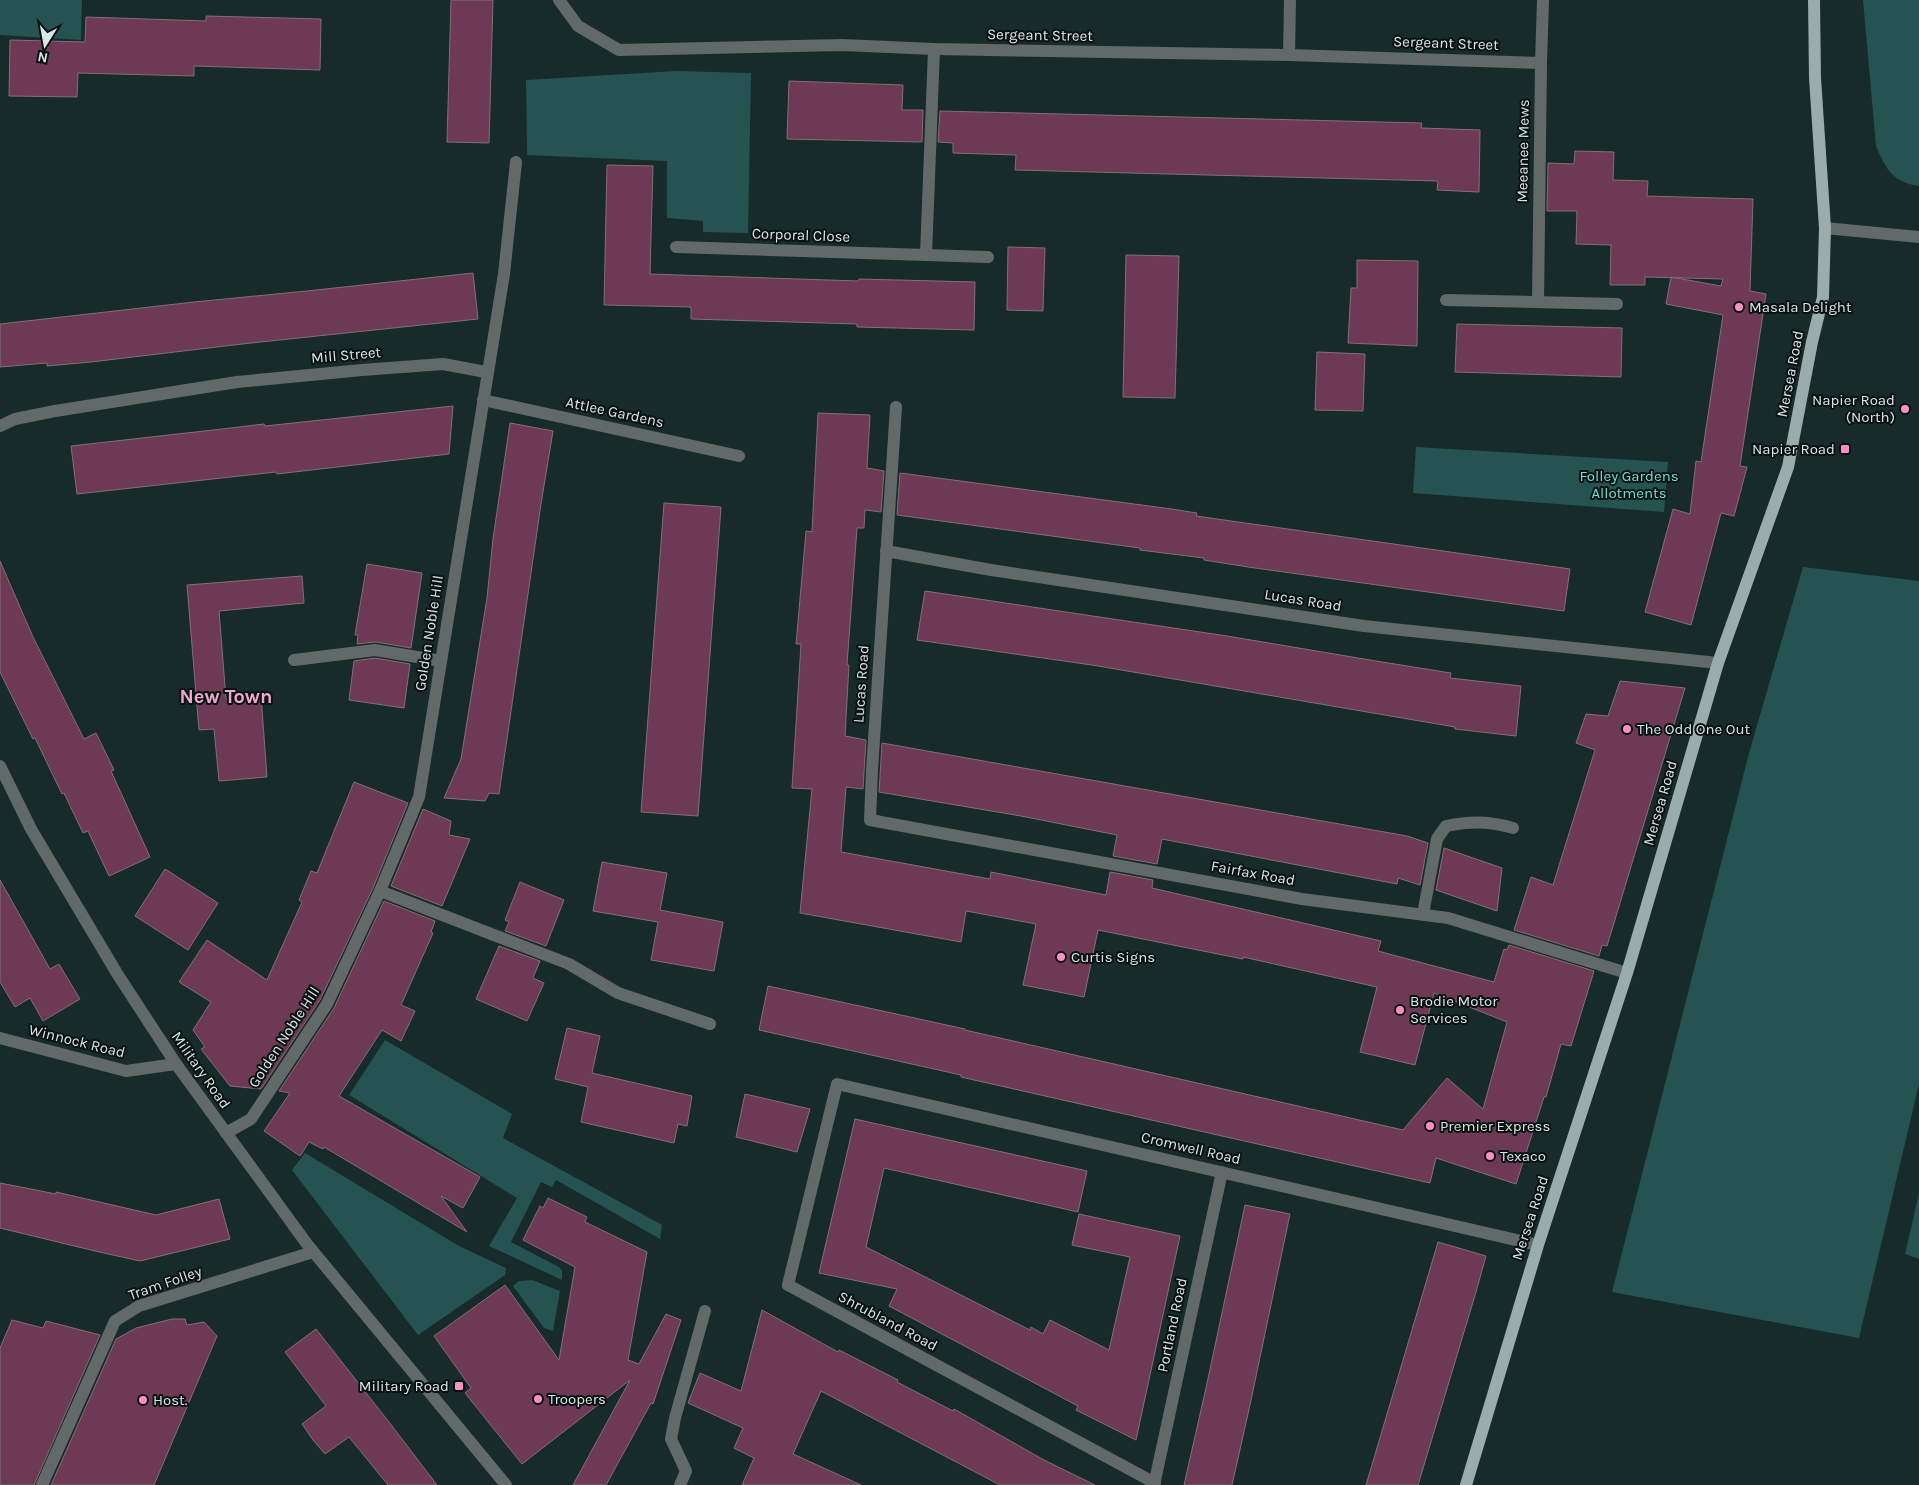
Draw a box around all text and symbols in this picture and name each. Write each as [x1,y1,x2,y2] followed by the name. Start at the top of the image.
[20,20,70,70] north arrow
[987,25,1093,45] street label: Sergeant Street
[1393,32,1500,54] street label: Sergeant Street
[36,48,49,67] text: N
[1513,99,1533,203] street label: Meeanee Mews
[752,224,850,246] street label: Corporal Close
[1749,298,1852,316] place label: Masala Delight
[1733,301,1745,313] marker: Masala Delight
[1773,329,1807,419] street label: Mersea Road
[310,343,382,367] street label: Mill Street
[1812,391,1895,426] place label: Napier Road (North)
[564,393,666,431] street label: Attlee Gardens
[1899,403,1911,415] marker: Napier Road (North)
[1752,440,1835,458] place label: Napier Road
[1839,443,1851,455] marker: Napier Road
[1579,467,1679,502] park label: Folley Gardens Allotments
[411,574,447,692] street label: Golden Noble Hill
[1263,585,1343,615] street label: Lucas Road
[849,644,873,724] street label: Lucas Road
[180,685,272,708] district label: New Town
[1637,720,1751,738] place label: The Odd One Out
[1621,723,1633,735] marker: The Odd One Out
[1639,758,1681,848] street label: Mersea Road
[1210,857,1296,889] street label: Fairfax Road
[1071,948,1155,966] place label: Curtis Signs
[1055,951,1067,963] marker: Curtis Signs
[245,983,323,1091] street label: Golden Noble Hill
[1410,992,1498,1027] place label: Brodie Motor Services
[1394,1004,1406,1016] marker: Brodie Motor Services
[27,1020,127,1062] street label: Winnock Road
[168,1028,234,1112] street label: Military Road
[1440,1117,1550,1135] place label: Premier Express
[1424,1120,1436,1132] marker: Premier Express
[1139,1128,1243,1168] street label: Cromwell Road
[1500,1147,1546,1165] place label: Texaco
[1484,1150,1496,1162] marker: Texaco
[1508,1173,1552,1263] street label: Mersea Road
[126,1262,204,1304] street label: Tram Folley
[1153,1276,1191,1374] street label: Portland Road
[835,1287,941,1355] street label: Shrubland Road
[359,1377,449,1395] place label: Military Road
[453,1380,465,1392] marker: Military Road
[548,1390,606,1408] place label: Troopers
[153,1391,188,1409] place label: Host.
[532,1393,544,1405] marker: Troopers
[137,1394,149,1406] marker: Host.

